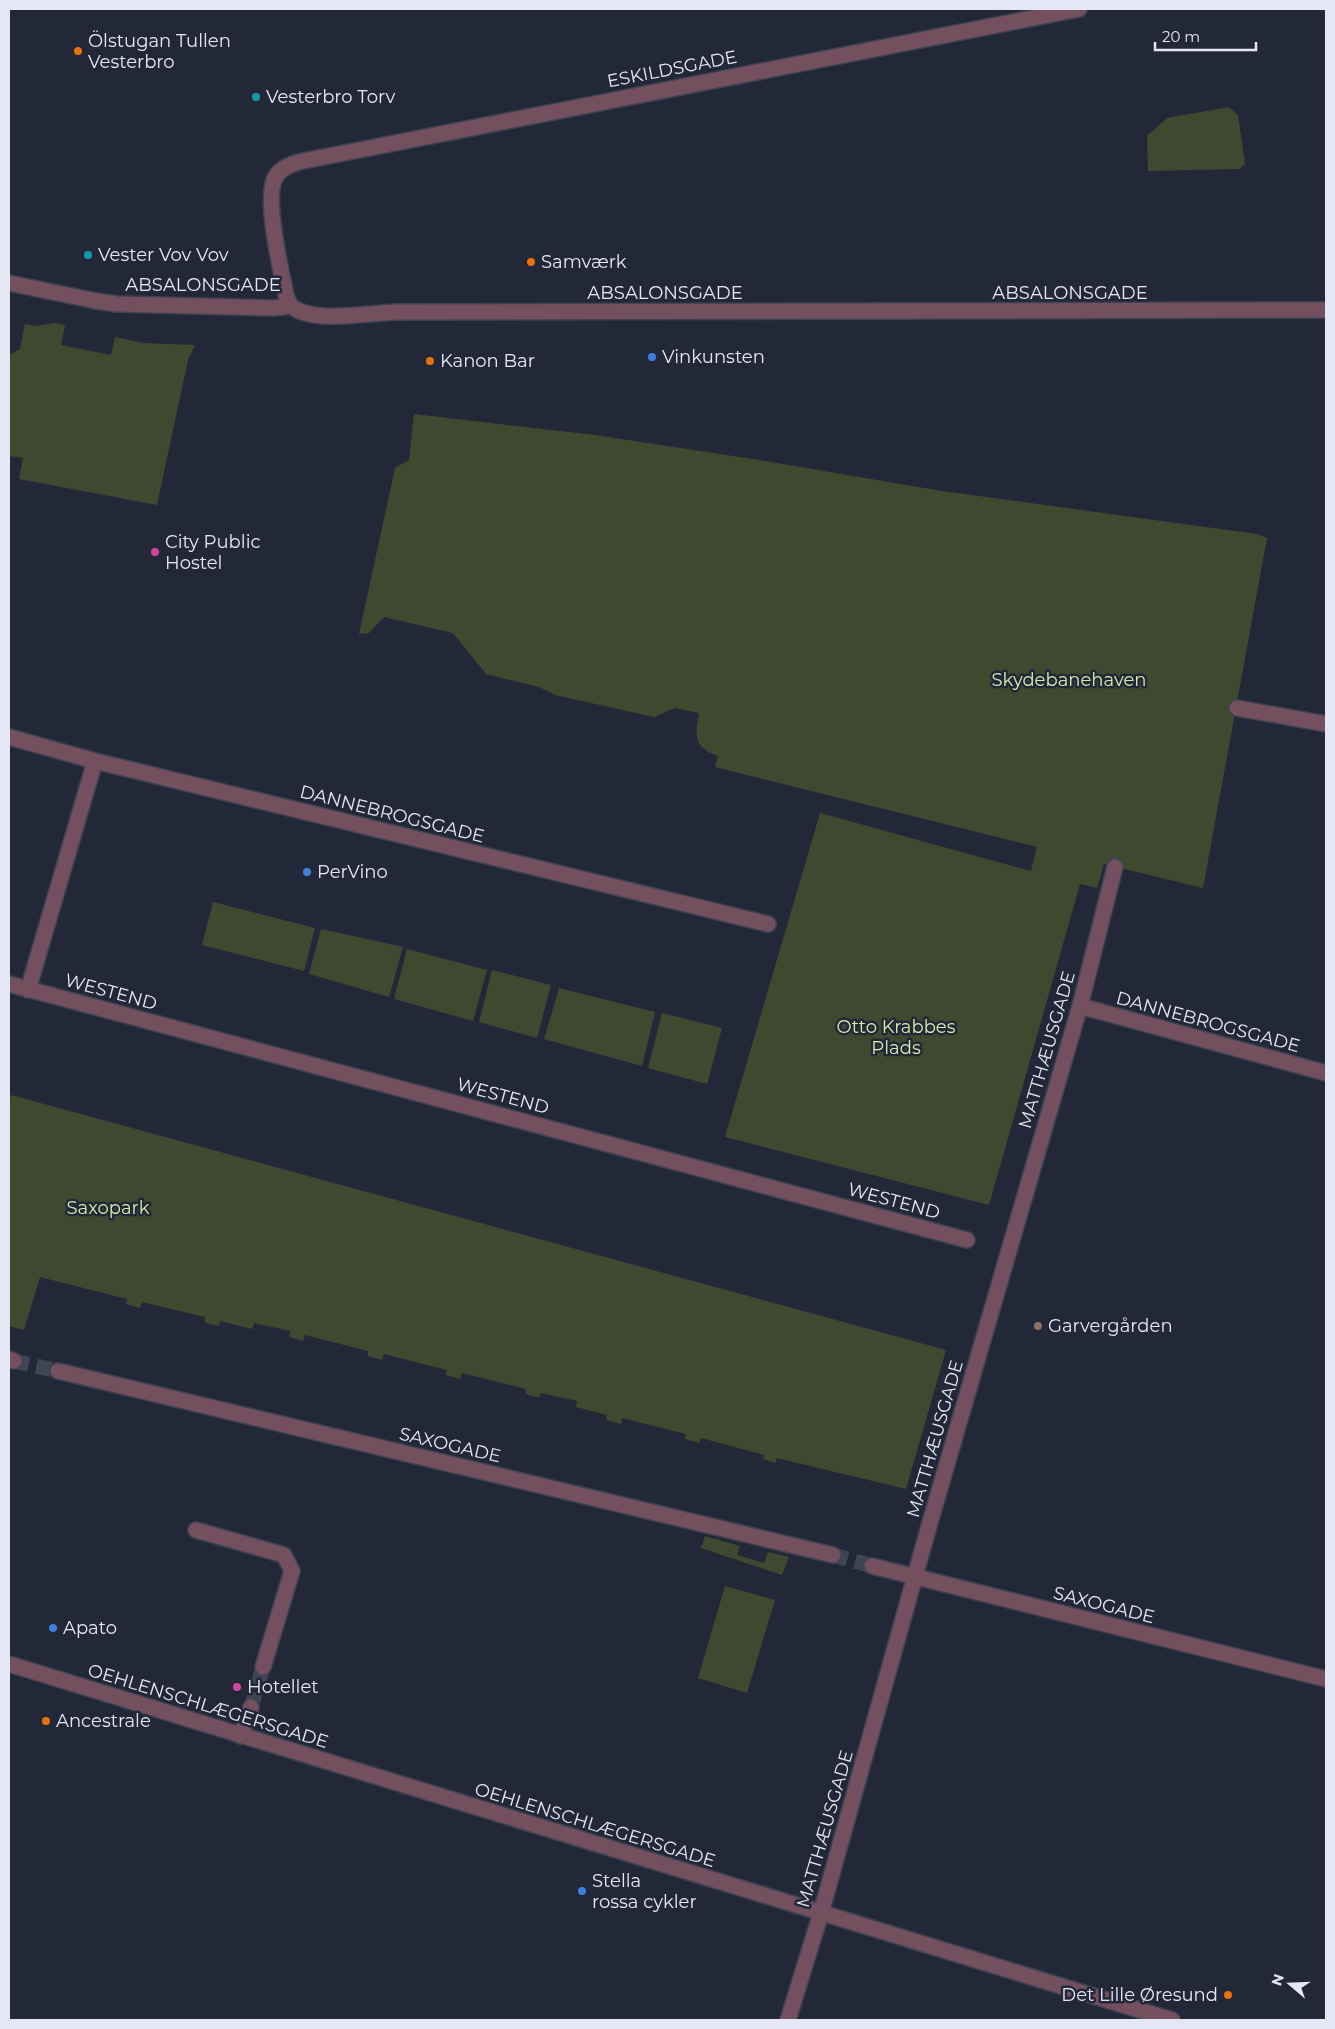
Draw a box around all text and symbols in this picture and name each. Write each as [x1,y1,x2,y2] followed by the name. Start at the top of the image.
[1155,20,1256,52] scale bar
[1162,27,1200,46] text: 20 m
[88,30,231,73] place label: Ölstugan Tullen Vesterbro
[72,45,84,57] marker: Ölstugan Tullen Vesterbro
[605,46,739,92] street label: ESKILDSGADE
[266,86,395,108] place label: Vesterbro Torv
[250,91,262,103] marker: Vesterbro Torv
[98,244,229,266] place label: Vester Vov Vov
[82,249,94,261] marker: Vester Vov Vov
[541,251,627,273] place label: Samværk
[525,256,537,268] marker: Samværk
[125,274,281,296] street label: ABSALONSGADE
[587,282,743,304] street label: ABSALONSGADE
[992,282,1148,304] street label: ABSALONSGADE
[662,346,765,368] place label: Vinkunsten
[440,350,535,372] place label: Kanon Bar
[646,351,658,363] marker: Vinkunsten
[424,355,436,367] marker: Kanon Bar
[165,531,261,574] place label: City Public Hostel
[149,546,161,558] marker: City Public Hostel
[992,669,1146,691] park label: Skydebanehaven
[297,780,487,848] street label: DANNEBROGSGADE
[317,861,388,883] place label: PerVino
[301,866,313,878] marker: PerVino
[62,969,160,1015] street label: WESTEND
[1014,969,1080,1131] street label: MATTHÆUSGADE
[1114,987,1302,1057] street label: DANNEBROGSGADE
[836,1016,956,1059] park label: Otto Krabbes Plads
[454,1073,552,1119] street label: WESTEND
[845,1178,943,1224] street label: WESTEND
[67,1197,150,1219] park label: Saxopark
[1048,1315,1173,1337] place label: Garvergården
[1032,1320,1044,1332] marker: Garvergården
[902,1358,968,1520] street label: MATTHÆUSGADE
[397,1423,503,1467] street label: SAXOGADE
[1051,1582,1157,1628] street label: SAXOGADE
[63,1617,117,1639] place label: Apato
[47,1622,59,1634] marker: Apato
[85,1659,331,1753] street label: OEHLENSCHLÆGERSGADE
[247,1676,319,1698] place label: Hotellet
[231,1681,243,1693] marker: Hotellet
[56,1710,151,1732] place label: Ancestrale
[40,1715,52,1727] marker: Ancestrale
[792,1748,858,1910] street label: MATTHÆUSGADE
[472,1778,718,1872] street label: OEHLENSCHLÆGERSGADE
[592,1870,697,1913] place label: Stella rossa cykler
[576,1885,588,1897] marker: Stella rossa cykler
[1265,1959,1315,2009] north arrow
[1267,1971,1288,1988] text: N
[1061,1984,1218,2006] place label: Det Lille Øresund
[1222,1989,1234,2001] marker: Det Lille Øresund

